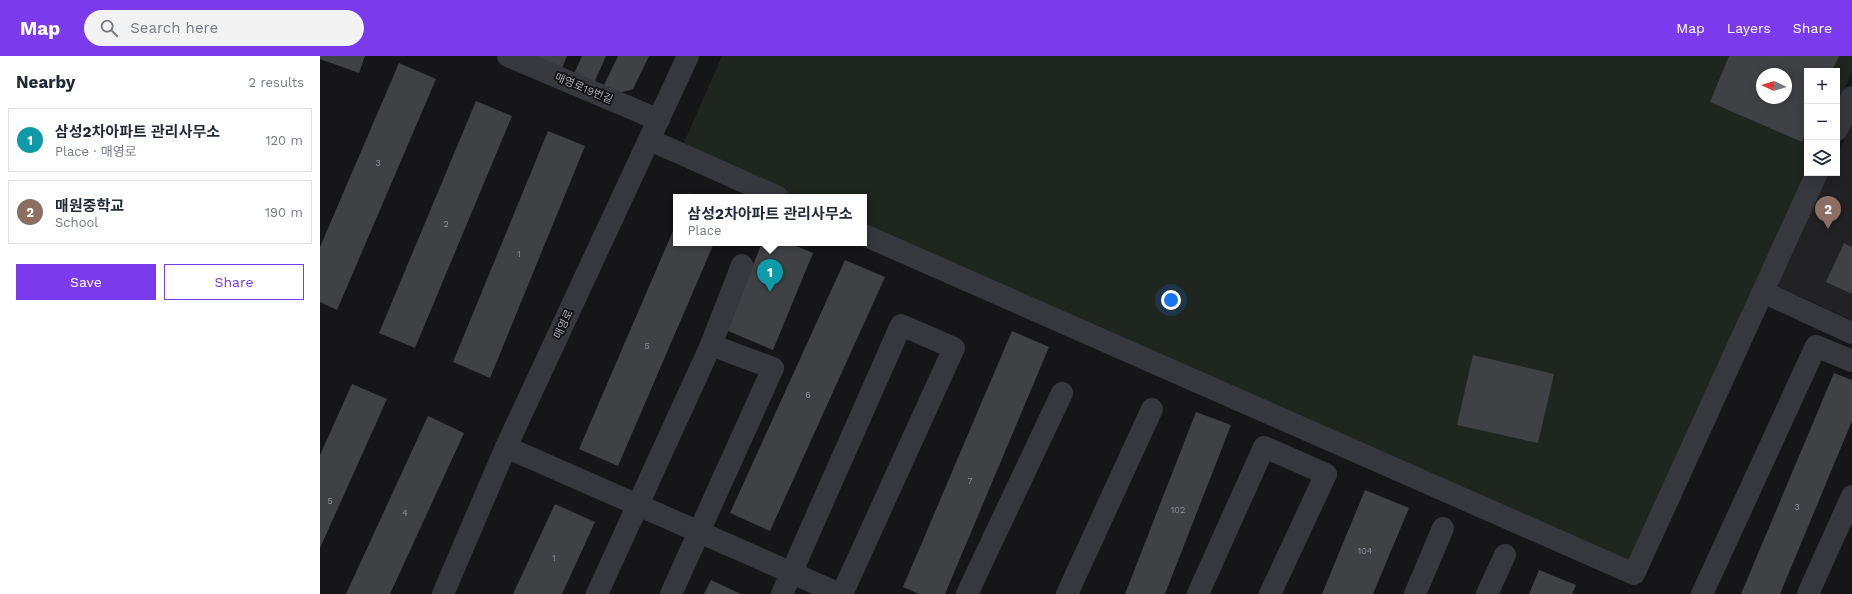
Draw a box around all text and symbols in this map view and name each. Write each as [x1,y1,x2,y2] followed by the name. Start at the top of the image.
[84,10,364,46] search box
[20,17,60,40] text: Map
[98,17,120,39] icon: search
[130,19,218,37] text: Search here
[1676,20,1705,36] text: Map
[1727,20,1771,36] text: Layers
[1793,20,1832,36] text: Share
[1756,68,1792,104] north arrow
[1804,68,1840,176] map controls
[1804,68,1840,104] button: +
[553,70,615,106] street label: 매영로19번길
[16,72,75,92] text: Nearby
[249,75,304,90] text: 2 results
[1804,104,1840,140] button: −
[55,123,220,141] text: 삼성2차아파트 관리사무소
[27,133,33,148] text: 1
[265,133,303,148] text: 120 m
[1804,140,1840,176] button: layers
[55,144,137,159] text: Place · 매영로
[375,158,381,168] house number: 3
[673,194,867,246] popup
[1815,196,1841,229] pin: 2
[55,197,124,215] text: 매원중학교
[26,205,34,220] text: 2
[265,205,303,220] text: 190 m
[687,205,853,223] text: 삼성2차아파트 관리사무소
[55,215,98,230] text: School
[443,219,449,229] house number: 2
[687,223,722,238] text: Place
[517,249,521,259] house number: 1
[757,259,783,292] pin: 1
[16,264,156,300] button: Save
[164,264,304,300] button: Share
[1161,290,1181,310] your location
[551,308,576,341] street label: 매영로
[644,341,650,351] house number: 5
[805,390,811,400] house number: 6
[967,476,973,486] house number: 7
[327,496,333,506] house number: 5
[1794,502,1800,512] house number: 3
[1171,505,1185,515] house number: 102
[402,508,408,518] house number: 4
[1358,546,1373,556] house number: 104
[552,553,556,563] house number: 1

